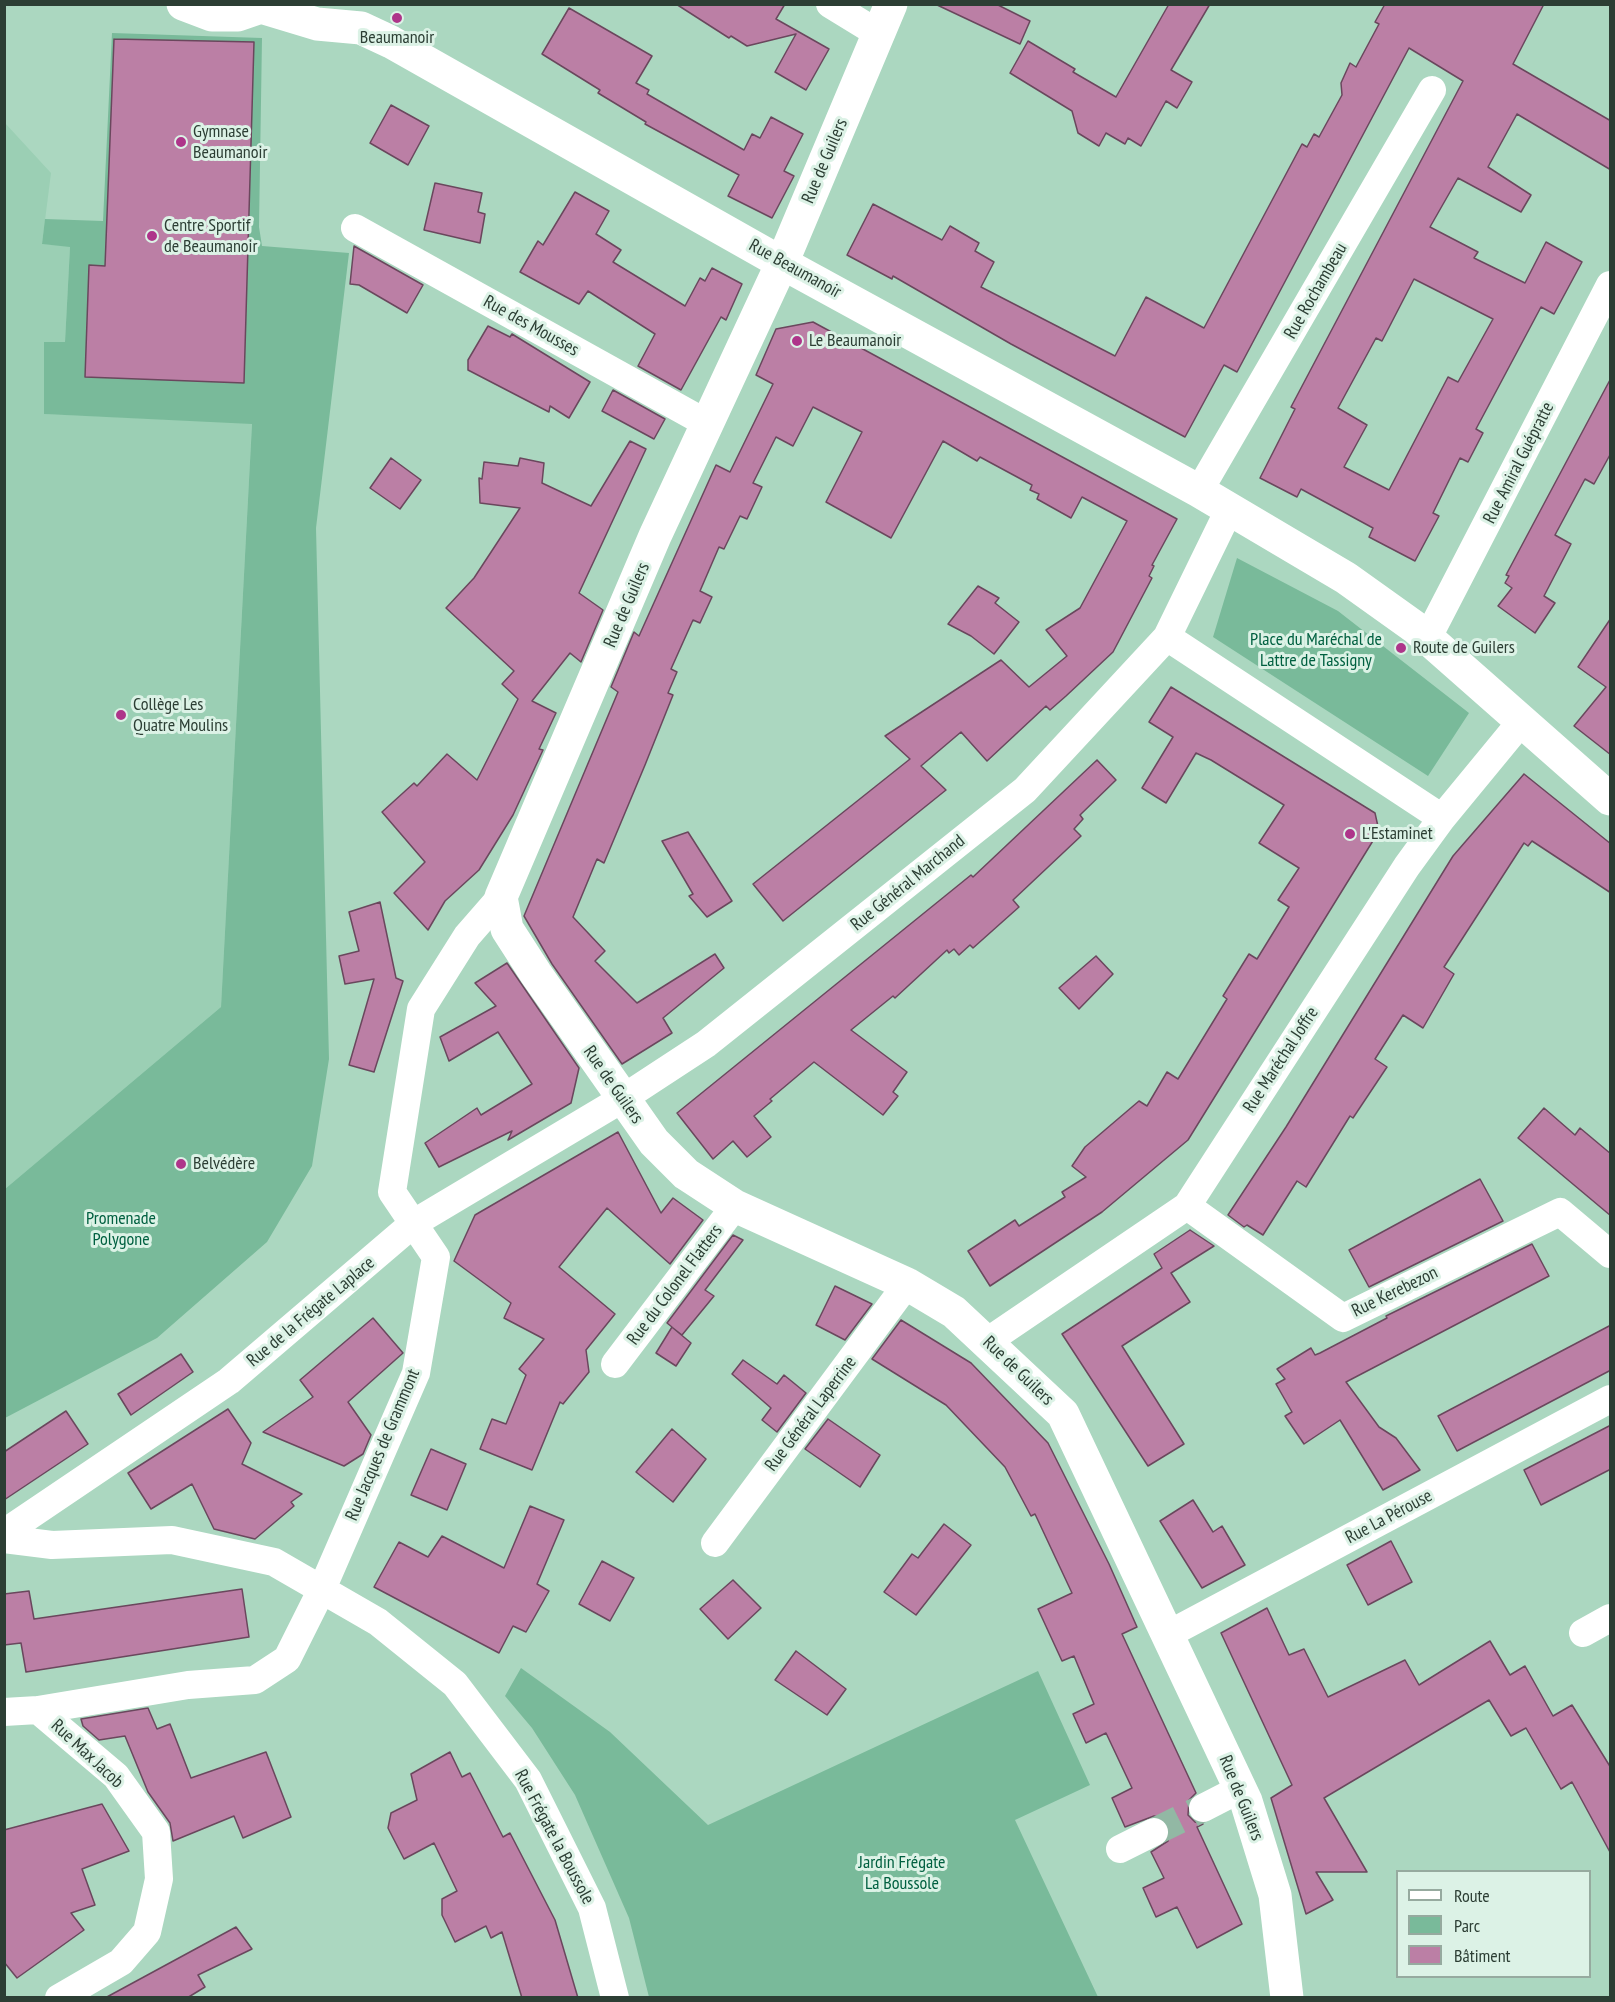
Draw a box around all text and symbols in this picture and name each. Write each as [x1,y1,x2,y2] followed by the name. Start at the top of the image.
[390,11,404,25] marker: Beaumanoir
[360,27,434,49] place label: Beaumanoir
[797,115,853,207] street label: Rue de Guilers
[193,121,267,164] place label: Gymnase Beaumanoir
[174,135,188,149] marker: Gymnase Beaumanoir
[164,215,257,258] place label: Centre Sportif de Beaumanoir
[145,229,159,243] marker: Centre Sportif de Beaumanoir
[745,235,845,303] street label: Rue Beaumanoir
[1280,239,1352,343] street label: Rue Rochambeau
[480,291,582,361] street label: Rue des Mousses
[809,330,901,352] place label: Le Beaumanoir
[790,334,804,348] marker: Le Beaumanoir
[1479,399,1559,527] street label: Rue Amiral Guépratte
[599,559,655,651] street label: Rue de Guilers
[1250,629,1382,672] park label: Place du Maréchal de Lattre de Tassigny
[1413,637,1515,659] place label: Route de Guilers
[1394,641,1408,655] marker: Route de Guilers
[133,694,228,736] place label: Collège Les Quatre Moulins
[114,708,128,722] marker: Collège Les Quatre Moulins
[1362,823,1433,845] place label: L'Estaminet
[1343,827,1357,841] marker: L'Estaminet
[847,830,969,936] street label: Rue Général Marchand
[1239,1003,1323,1117] street label: Rue Maréchal Joffre
[578,1042,648,1128] street label: Rue de Guilers
[193,1153,255,1175] place label: Belvédère
[174,1157,188,1171] marker: Belvédère
[86,1208,156,1250] park label: Promenade Polygone
[623,1221,727,1349] street label: Rue du Colonel Flatters
[243,1252,379,1372] street label: Rue de la Frégate Laplace
[1349,1262,1441,1322] street label: Rue Kerebezon
[978,1332,1058,1410] street label: Rue de Guilers
[761,1352,861,1476] street label: Rue Général Laperrine
[341,1366,425,1524] street label: Rue Jacques de Grammont
[1342,1485,1436,1549] street label: Rue La Pérouse
[46,1715,128,1793] street label: Rue Max Jacob
[1214,1752,1268,1844] street label: Rue de Guilers
[509,1766,599,1908] street label: Rue Frégate la Boussole
[859,1852,945,1894] park label: Jardin Frégate La Boussole
[1396,1870,1591,1978] legend
[1454,1884,1490,1907] text: Route
[1454,1914,1480,1937] text: Parc
[1454,1944,1511,1967] text: Bâtiment

